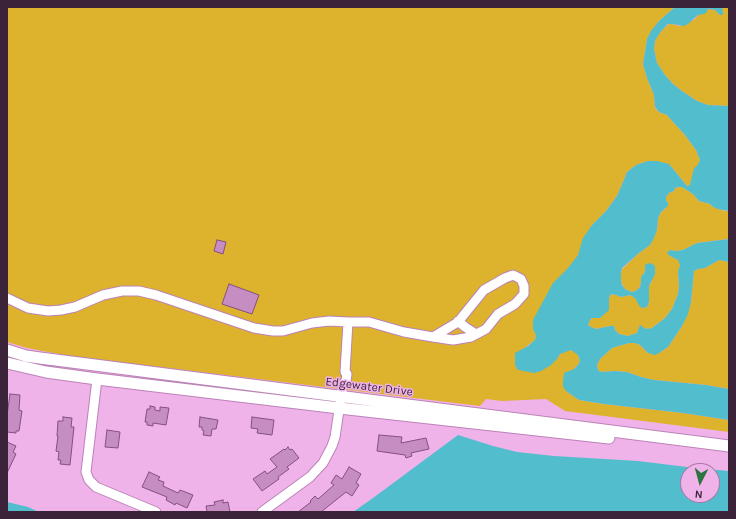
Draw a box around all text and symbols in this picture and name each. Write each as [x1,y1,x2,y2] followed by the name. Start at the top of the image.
[324,374,414,400] street label: Edgewater Drive
[680,463,720,503] north arrow
[694,488,703,501] text: N

